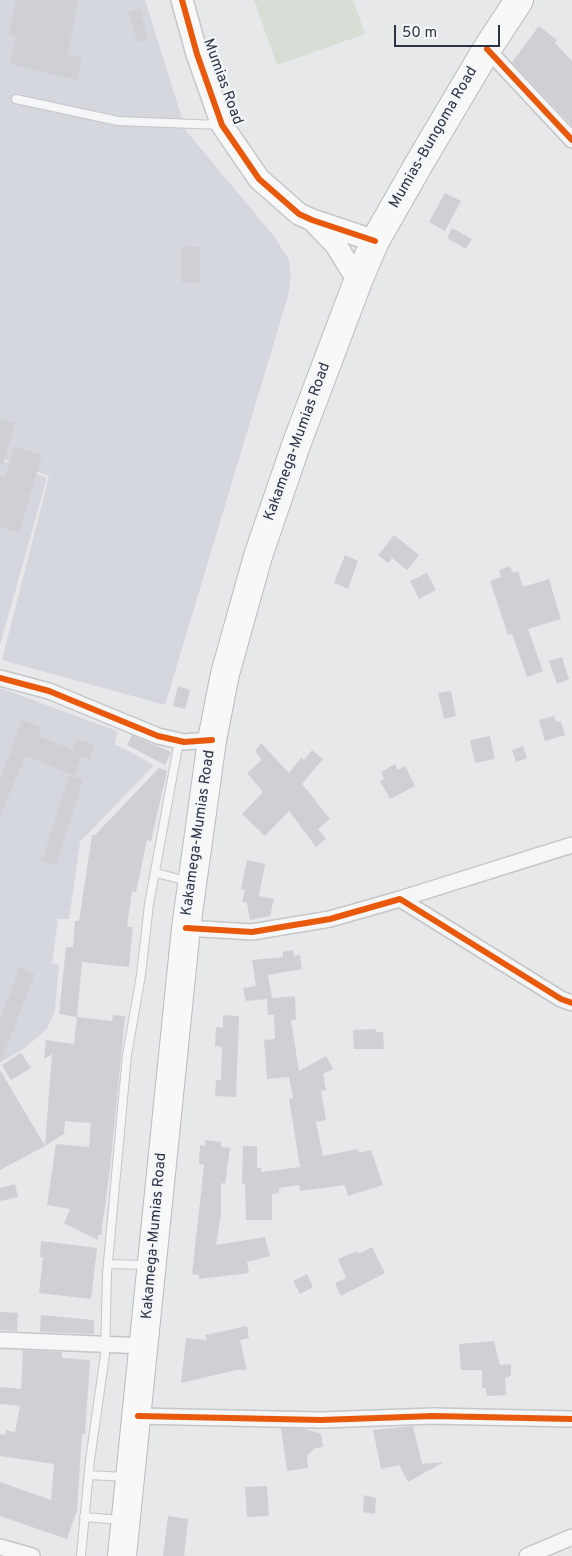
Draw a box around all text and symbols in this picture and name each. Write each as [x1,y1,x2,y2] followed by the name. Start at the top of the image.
[397,15,503,47] scale bar
[402,24,437,43] text: 50 m
[198,36,246,128] street label: Mumias Road
[386,64,482,212] street label: Mumias-Bungoma Road
[261,360,335,524] street label: Kakamega-Mumias Road
[178,749,220,917] street label: Kakamega-Mumias Road
[139,1152,171,1320] street label: Kakamega-Mumias Road

